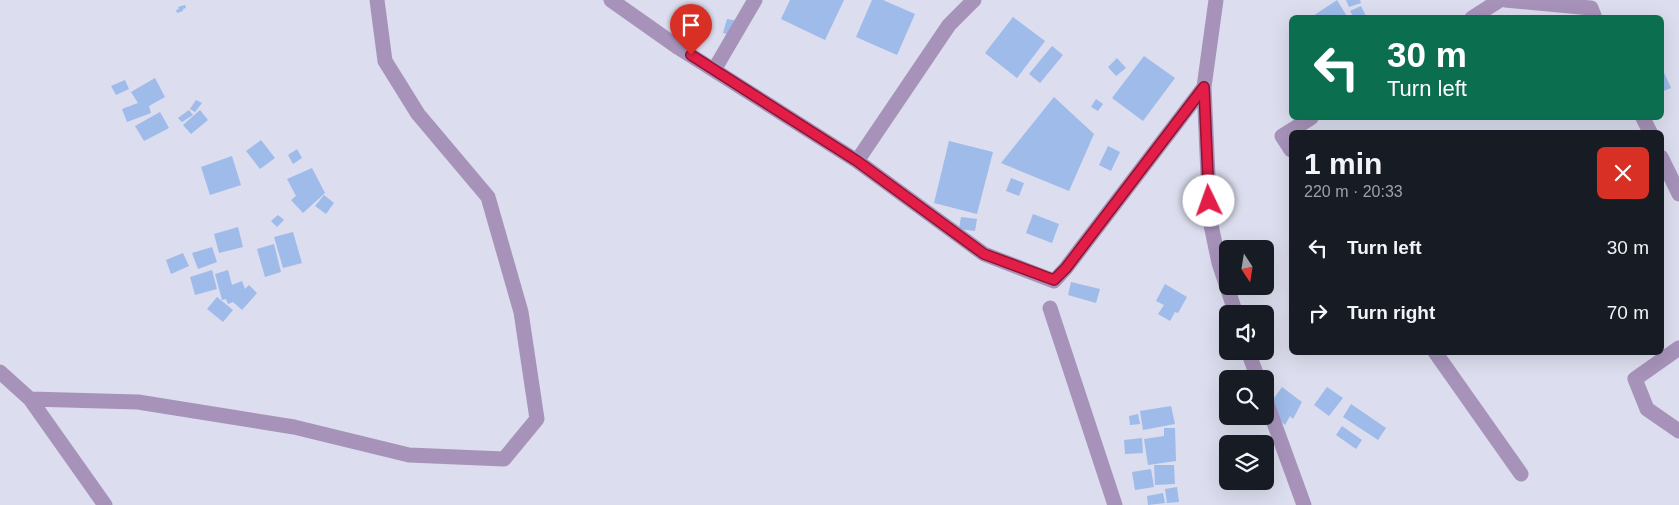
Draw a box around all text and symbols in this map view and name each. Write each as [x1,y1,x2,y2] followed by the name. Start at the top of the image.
[670,4,712,55] pin
[677,11,705,39] icon: arrive
[1304,35,1369,100] icon: left
[1387,35,1467,74] text: 30 m
[1387,76,1467,101] text: Turn left
[1304,147,1382,180] text: 1 min
[1597,147,1649,199] button: close
[1182,174,1234,226] position arrow
[1304,183,1403,200] text: 220 m · 20:33
[1304,234,1332,262] icon: left
[1347,237,1422,258] text: Turn left
[1607,237,1649,258] text: 30 m
[1219,240,1274,295] north arrow
[1219,240,1274,490] map controls
[1304,299,1332,327] icon: right
[1347,302,1435,323] text: Turn right
[1607,302,1649,323] text: 70 m
[1219,305,1274,360] button: sound
[1219,370,1274,425] button: search
[1219,435,1274,490] button: layers

